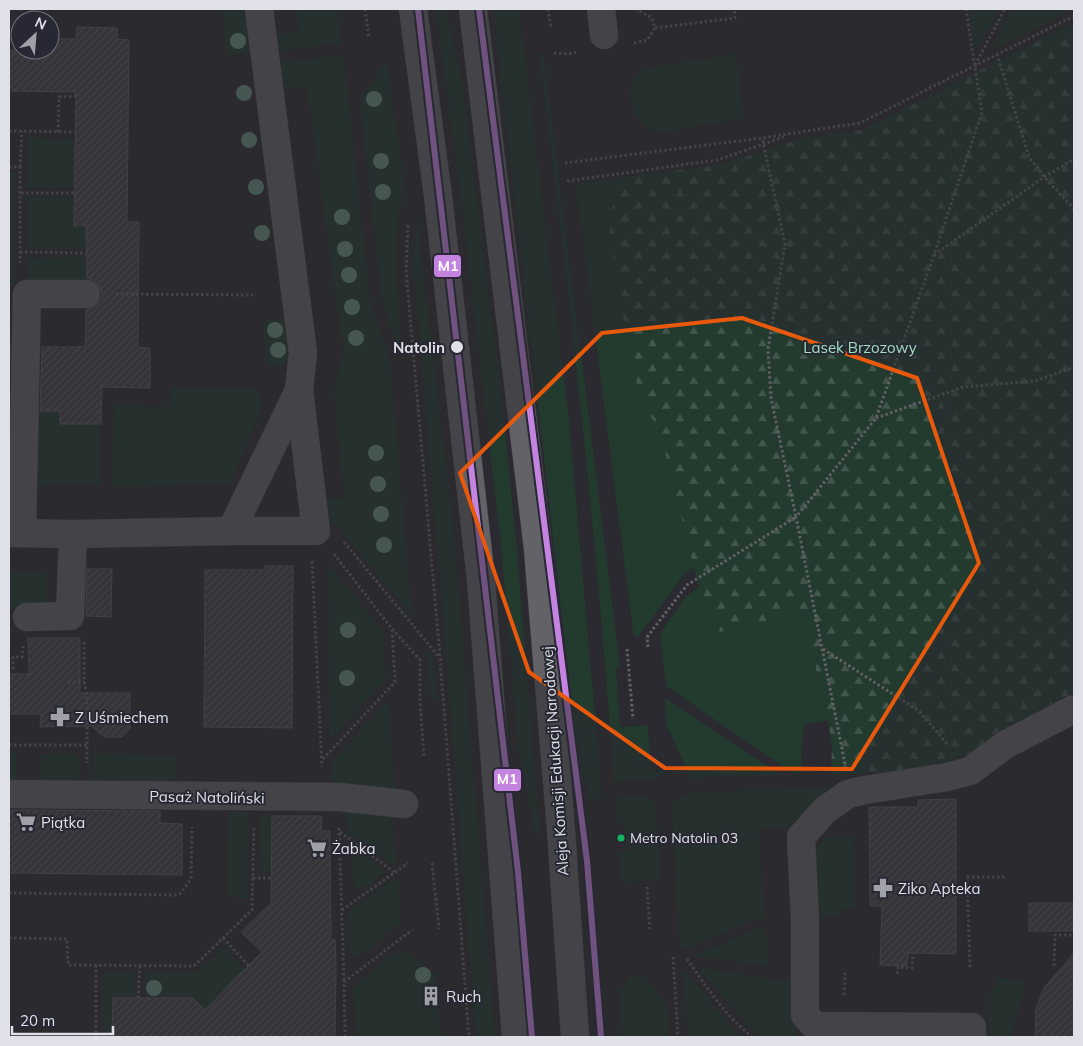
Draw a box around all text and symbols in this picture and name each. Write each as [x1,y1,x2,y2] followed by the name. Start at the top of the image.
[10,10,60,60] north arrow
[32,13,49,34] text: N
[433,254,462,278] line badge: M1
[438,257,458,275] text: M1
[393,338,445,357] place label: Natolin
[803,338,917,357] park label: Lasek Brzozowy
[449,339,465,355] marker: Natolin
[537,646,573,876] street label: Aleja Komisji Edukacji Narodowej
[49,706,71,728] pharmacy icon: Z Uśmiechem
[75,708,169,727] place label: Z Uśmiechem
[493,768,522,792] line badge: M1
[497,770,517,788] text: M1
[149,786,265,808] street label: Pasaż Natoliński
[15,811,37,833] supermarket icon: Piątka
[41,813,85,832] place label: Piątka
[630,829,738,847] place label: Metro Natolin 03
[616,833,626,843] marker: Metro Natolin 03
[306,837,328,859] supermarket icon: Żabka
[332,839,375,858] place label: Żabka
[872,877,894,899] pharmacy icon: Ziko Apteka
[898,879,980,898] place label: Ziko Apteka
[420,985,442,1007] building icon: Ruch
[446,987,481,1006] place label: Ruch
[12,1004,114,1036] scale bar
[20,1011,55,1030] text: 20 m

